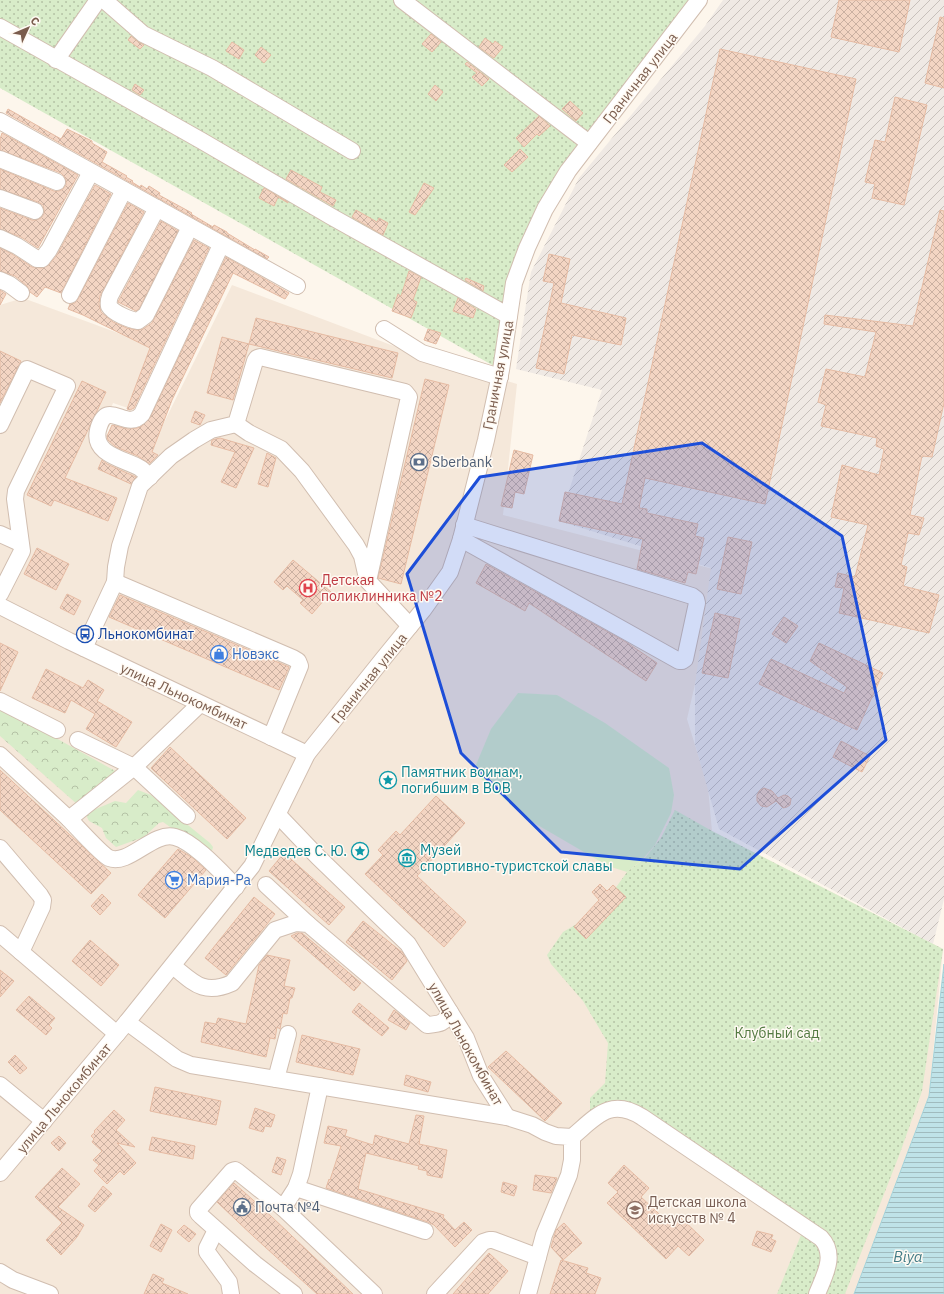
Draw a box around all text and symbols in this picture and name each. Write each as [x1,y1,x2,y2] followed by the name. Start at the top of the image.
[8,8,48,48] north arrow
[28,14,43,28] text: С
[599,28,682,127] street label: Граничная улица
[479,318,518,431] street label: Граничная улица
[409,452,429,472] bank icon: Sberbank
[432,453,493,471] place label: Sberbank
[321,571,443,605] place label: Детская поликлинника №2
[298,578,318,598] hospital icon: Детская поликлинника №2
[75,624,95,644] bus stop icon: Льнокомбинат
[98,625,195,643] place label: Льнокомбинат
[327,629,411,727] street label: Граничная улица
[209,644,229,664] shop icon: Новэкс
[232,645,279,663] place label: Новэкс
[118,659,251,734] street label: улица Льнокомбинат
[401,763,523,797] place label: Памятник воинам, погибшим в ВОВ
[378,770,398,790] place icon: Памятник воинам, погибшим в ВОВ
[350,841,370,861] place icon: Медведев С. Ю.
[420,841,613,875] place label: Музей спортивно-туристской славы
[244,842,347,860] place label: Медведев С. Ю.
[397,848,417,868] museum icon: Музей спортивно-туристской славы
[164,870,184,890] supermarket icon: Мария-Ра
[187,871,252,889] place label: Мария-Ра
[425,979,508,1109] street label: улица Льнокомбинат
[734,1024,820,1042] park label: Клубный сад
[13,1039,116,1157] street label: улица Льнокомбинат
[648,1193,747,1227] place label: Детская школа искусств № 4
[232,1197,252,1217] public building icon: Почта №4
[255,1198,320,1216] place label: Почта №4
[625,1200,645,1220] school or university icon: Детская школа искусств № 4
[893,1247,923,1266] water label: Biya

